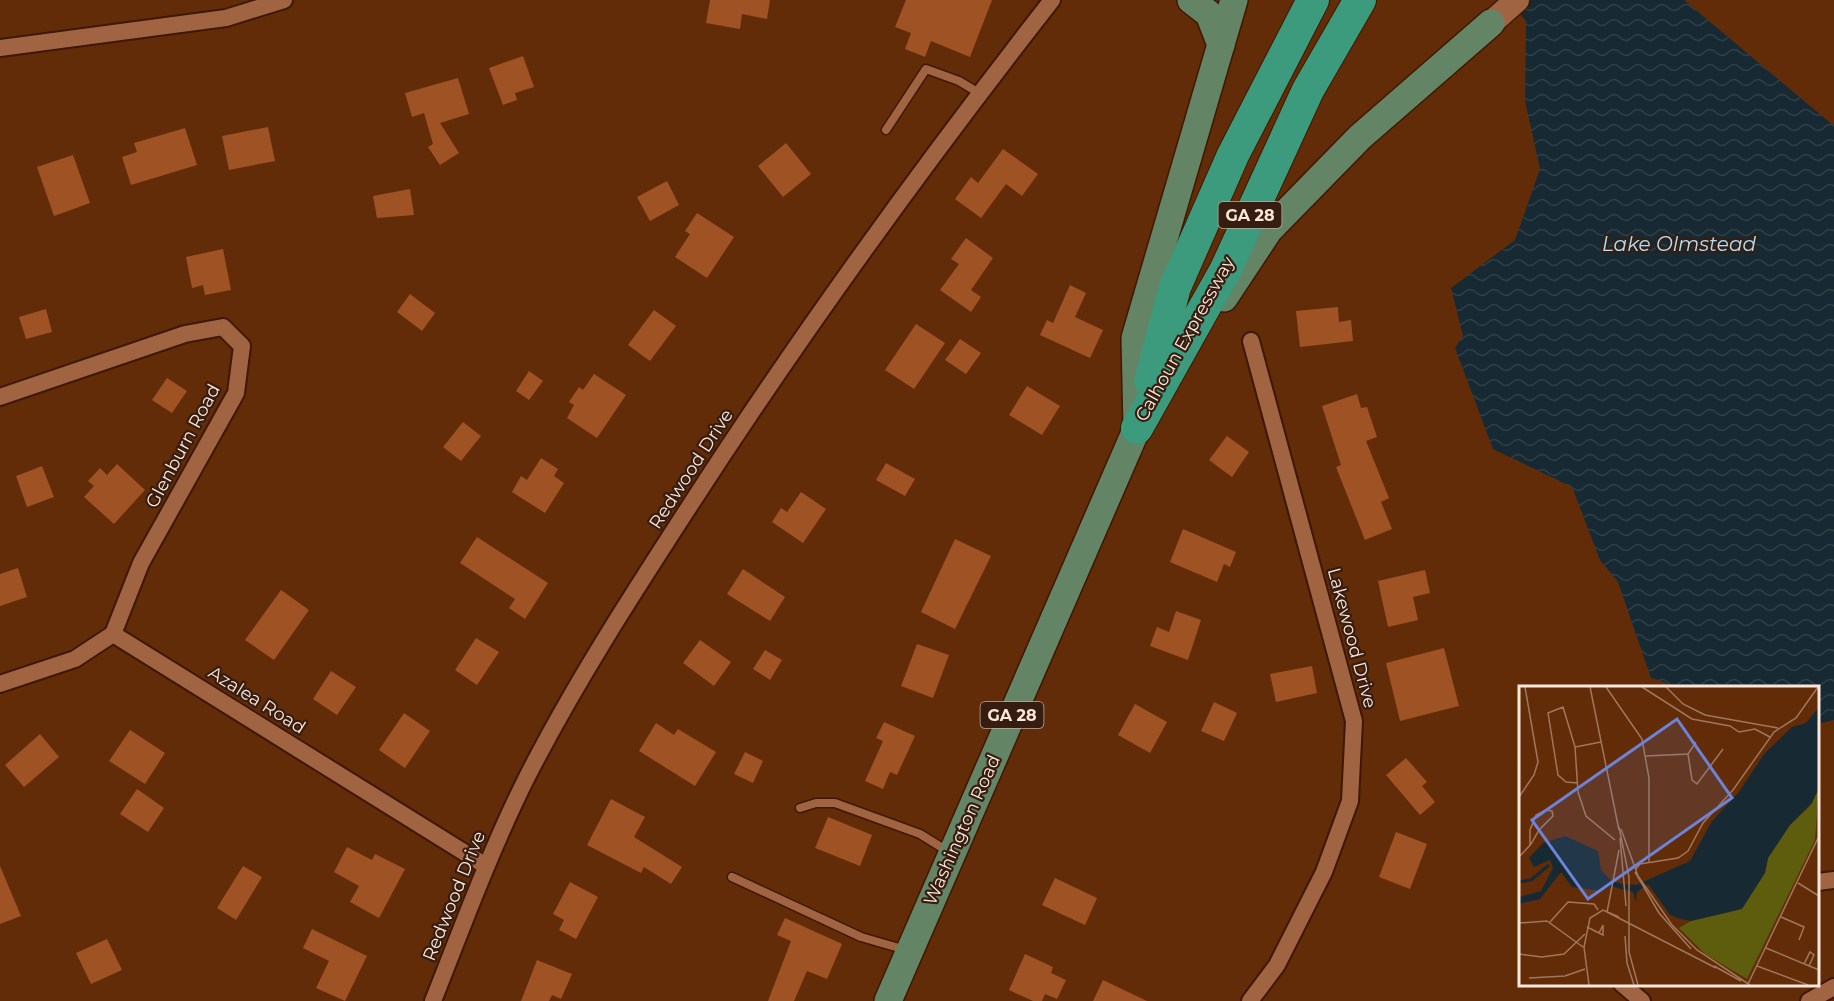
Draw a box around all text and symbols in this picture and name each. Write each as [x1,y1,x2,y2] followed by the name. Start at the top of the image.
[1218,202,1282,228] road number: GA 28
[1602,232,1756,256] water label: Lake Olmstead
[1131,253,1240,425] street label: Calhoun Expressway
[141,380,225,512] street label: Glenburn Road
[644,405,738,533] street label: Redwood Drive
[1323,565,1381,711] street label: Lakewood Drive
[204,661,310,739] street label: Azalea Road
[1519,686,1819,986] inset map
[980,702,1044,728] road number: GA 28
[919,751,1005,909] street label: Washington Road
[418,828,490,964] street label: Redwood Drive

